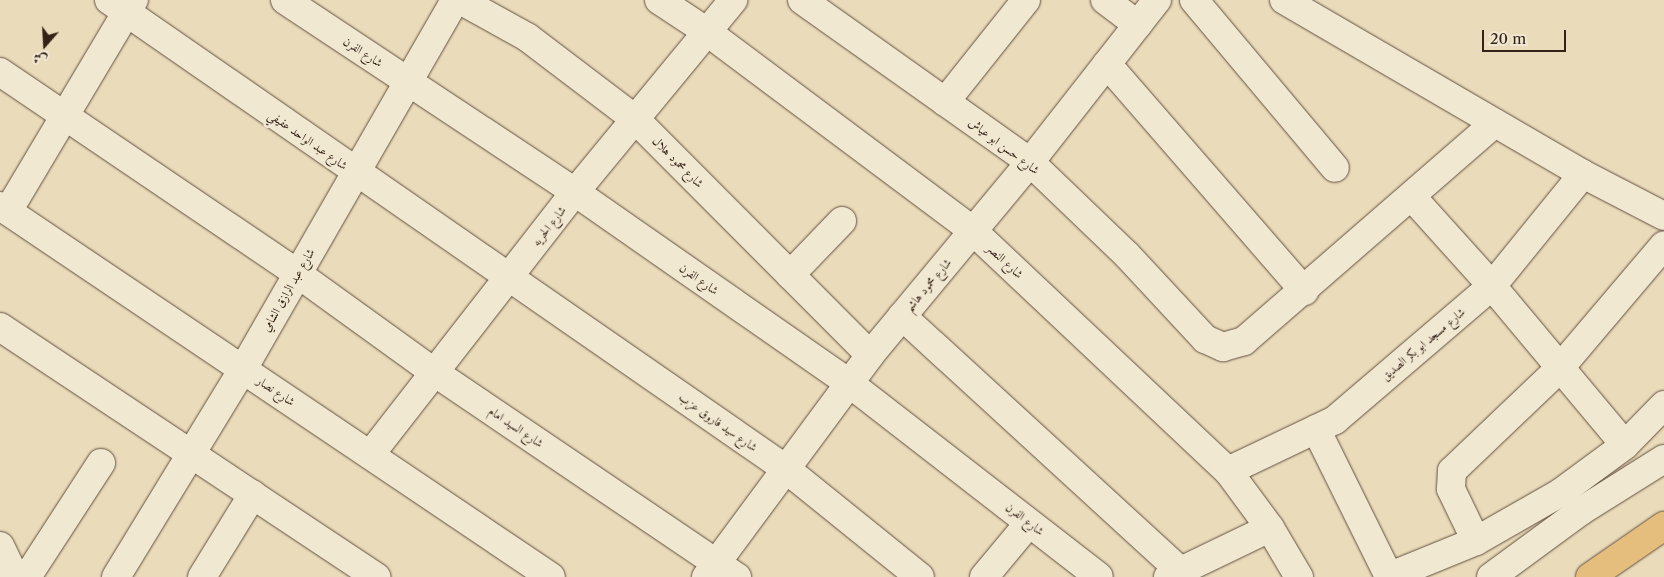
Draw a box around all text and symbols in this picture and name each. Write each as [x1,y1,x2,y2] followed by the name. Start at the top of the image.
[20,20,70,70] north arrow
[1484,20,1568,52] scale bar
[1490,29,1526,48] text: 20 m
[341,34,385,70] street label: شارع الفرن
[31,48,50,70] text: ش
[266,107,350,173] street label: شارع عبد الواحد عفيفي
[966,115,1042,177] street label: شارع حسن ابو عياش
[649,133,707,191] street label: شارع محمود هلال
[529,203,569,249] street label: شارع الحريه
[984,241,1026,281] street label: شارع النصر
[258,246,318,334] street label: شارع عبد الرازق الشامي
[902,256,954,314] street label: شارع محمود هاشم
[677,260,721,298] street label: شارع الفرن
[1378,305,1468,383] street label: شارع مسجد ابو بكر الصديق
[254,373,298,409] street label: شارع نصار
[676,390,760,454] street label: شارع سيد فاروق عزب
[486,403,546,451] street label: شارع السيد امام
[1003,500,1047,538] street label: شارع الفرن

